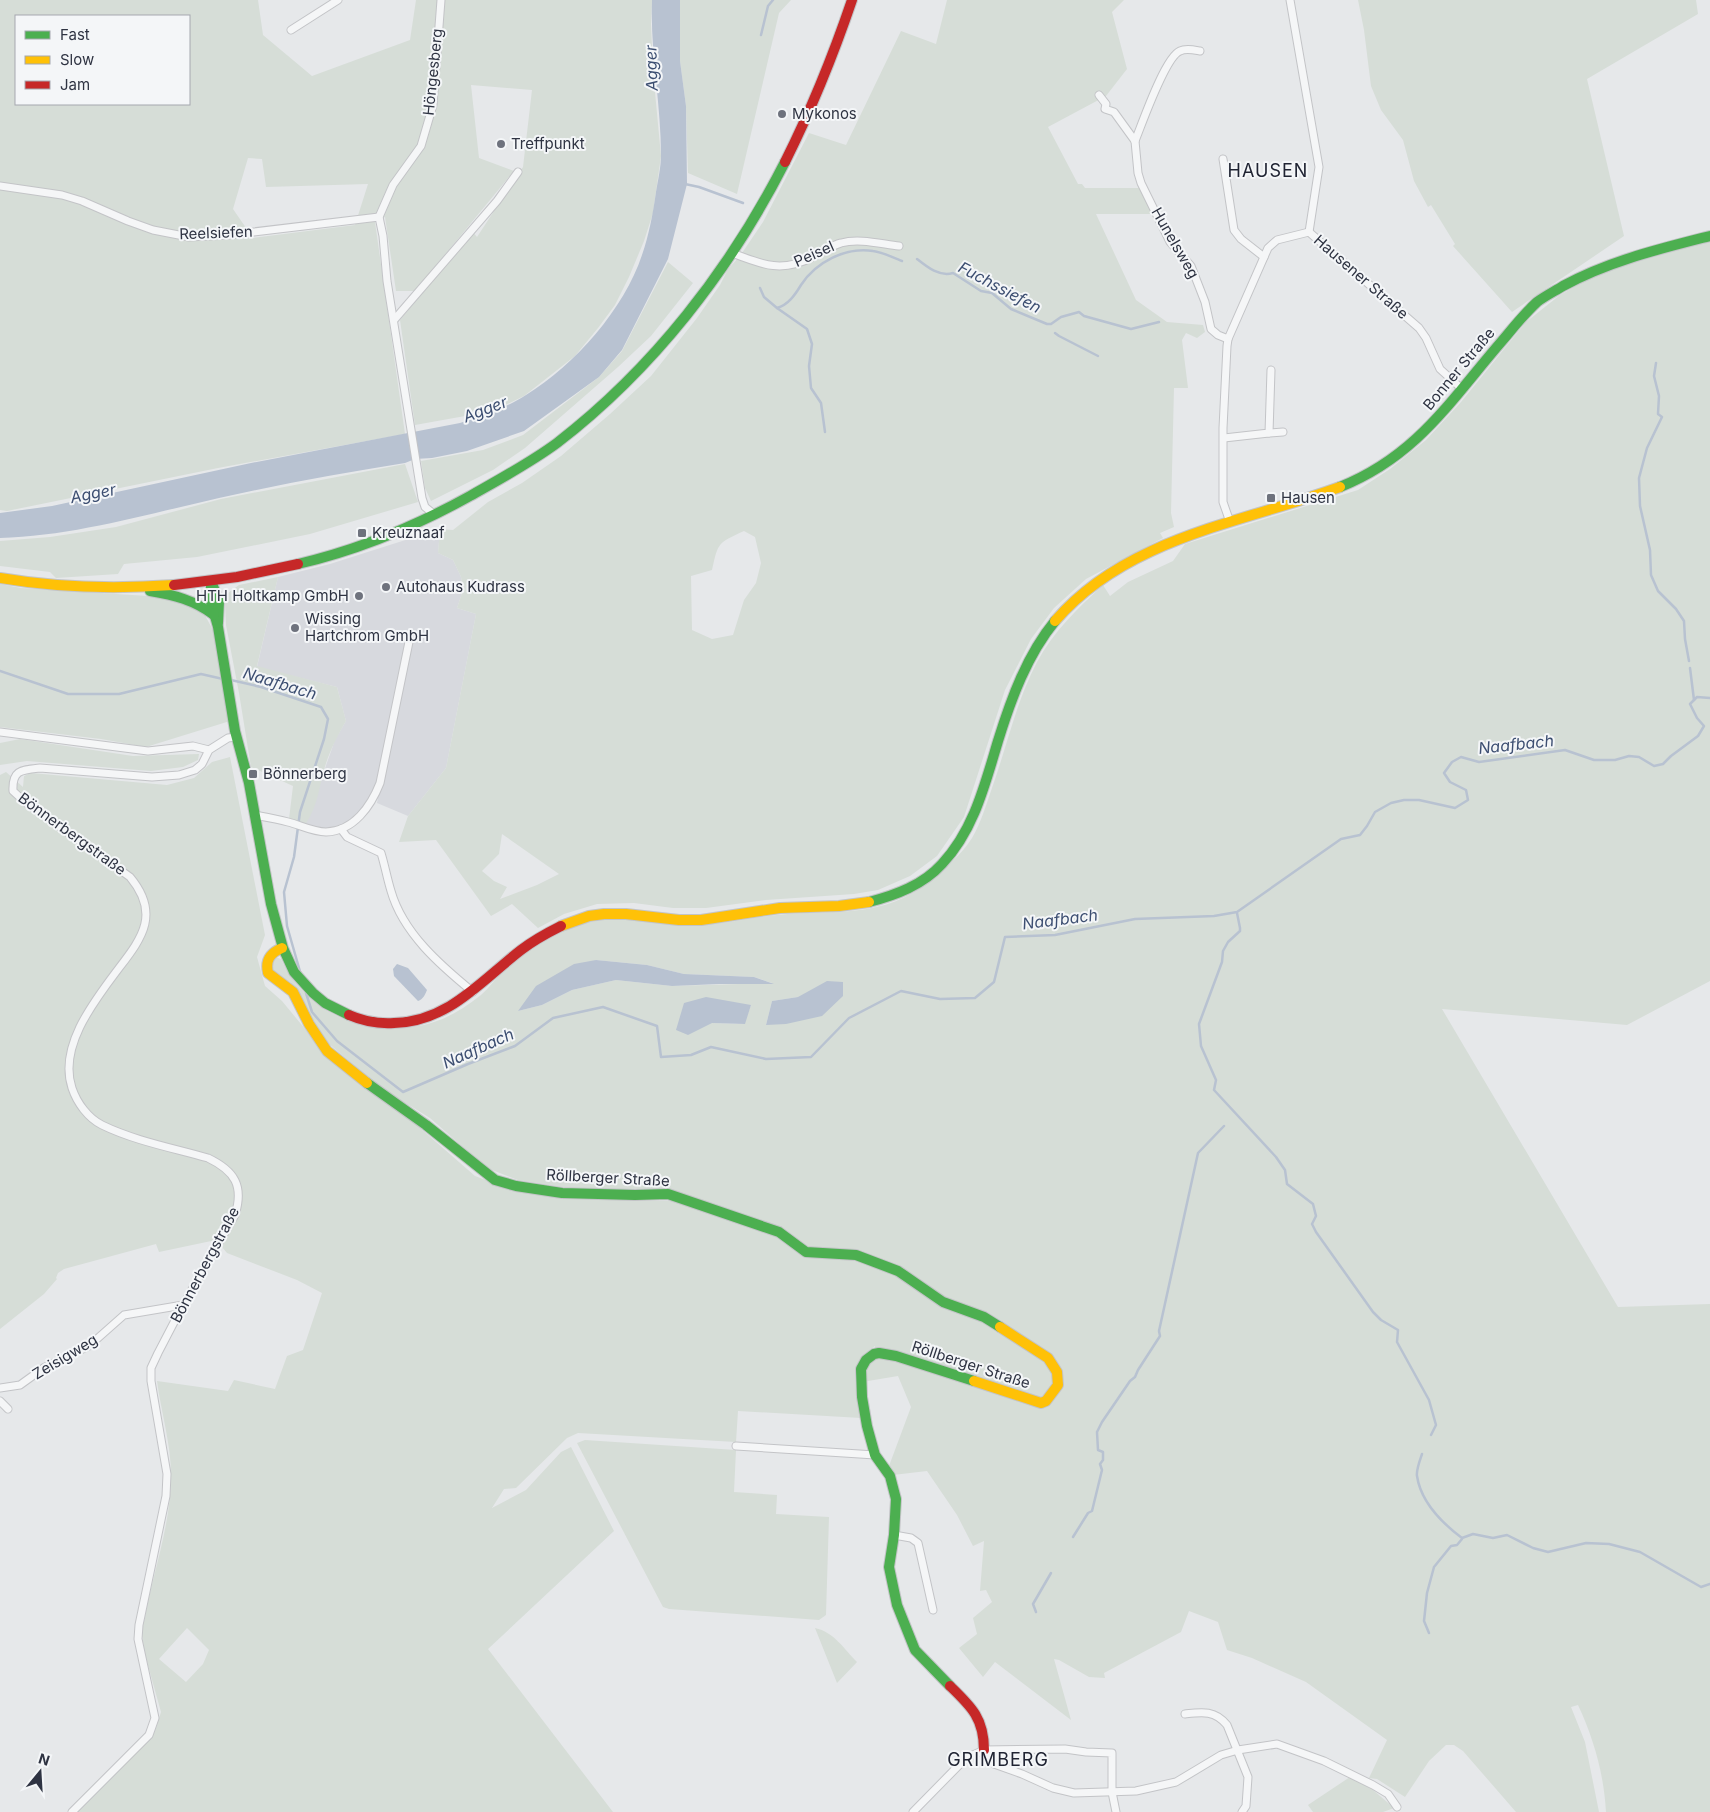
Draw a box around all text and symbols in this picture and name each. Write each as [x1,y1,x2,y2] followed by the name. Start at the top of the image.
[15,15,190,105] legend
[60,25,90,44] text: Fast
[418,27,447,116] street label: Höngesberg
[640,44,662,92] water label: Agger
[60,50,94,69] text: Slow
[60,75,90,94] text: Jam
[792,104,857,123] place label: Mykonos
[776,108,788,120] marker: Mykonos
[511,134,585,153] place label: Treffpunkt
[495,138,507,150] marker: Treffpunkt
[1228,160,1308,181] district label: HAUSEN
[1147,204,1203,282] street label: Hunelsweg
[179,222,253,243] street label: Reelsiefen
[1310,230,1413,323] street label: Hausener Straße
[791,236,837,271] street label: Peisel
[955,257,1045,317] water label: Fuchssiefen
[1419,324,1499,414] street label: Bonner Straße
[459,391,511,427] water label: Agger
[68,479,118,507] water label: Agger
[1281,488,1335,507] place label: Hausen
[1265,492,1277,504] marker: Hausen
[372,523,445,542] place label: Kreuznaaf
[356,527,368,539] marker: Kreuznaaf
[396,577,525,596] place label: Autohaus Kudrass
[380,581,392,593] marker: Autohaus Kudrass
[196,586,349,605] place label: HTH Holtkamp GmbH
[353,590,365,602] marker: HTH Holtkamp GmbH
[305,609,429,645] place label: Wissing Hartchrom GmbH
[289,622,301,634] marker: Wissing Hartchrom GmbH
[241,662,319,704] water label: Naafbach
[1477,730,1555,758] water label: Naafbach
[263,764,347,783] place label: Bönnerberg
[247,768,259,780] marker: Bönnerberg
[15,788,130,879] street label: Bönnerbergstraße
[1021,904,1099,934] water label: Naafbach
[439,1023,517,1073] water label: Naafbach
[546,1165,670,1190] street label: Röllberger Straße
[166,1204,243,1326] street label: Bönnerbergstraße
[29,1330,101,1383] street label: Zeisigweg
[910,1336,1033,1393] street label: Röllberger Straße
[15,1747,65,1797] north arrow
[36,1749,52,1769] text: N
[947,1749,1049,1770] district label: GRIMBERG

